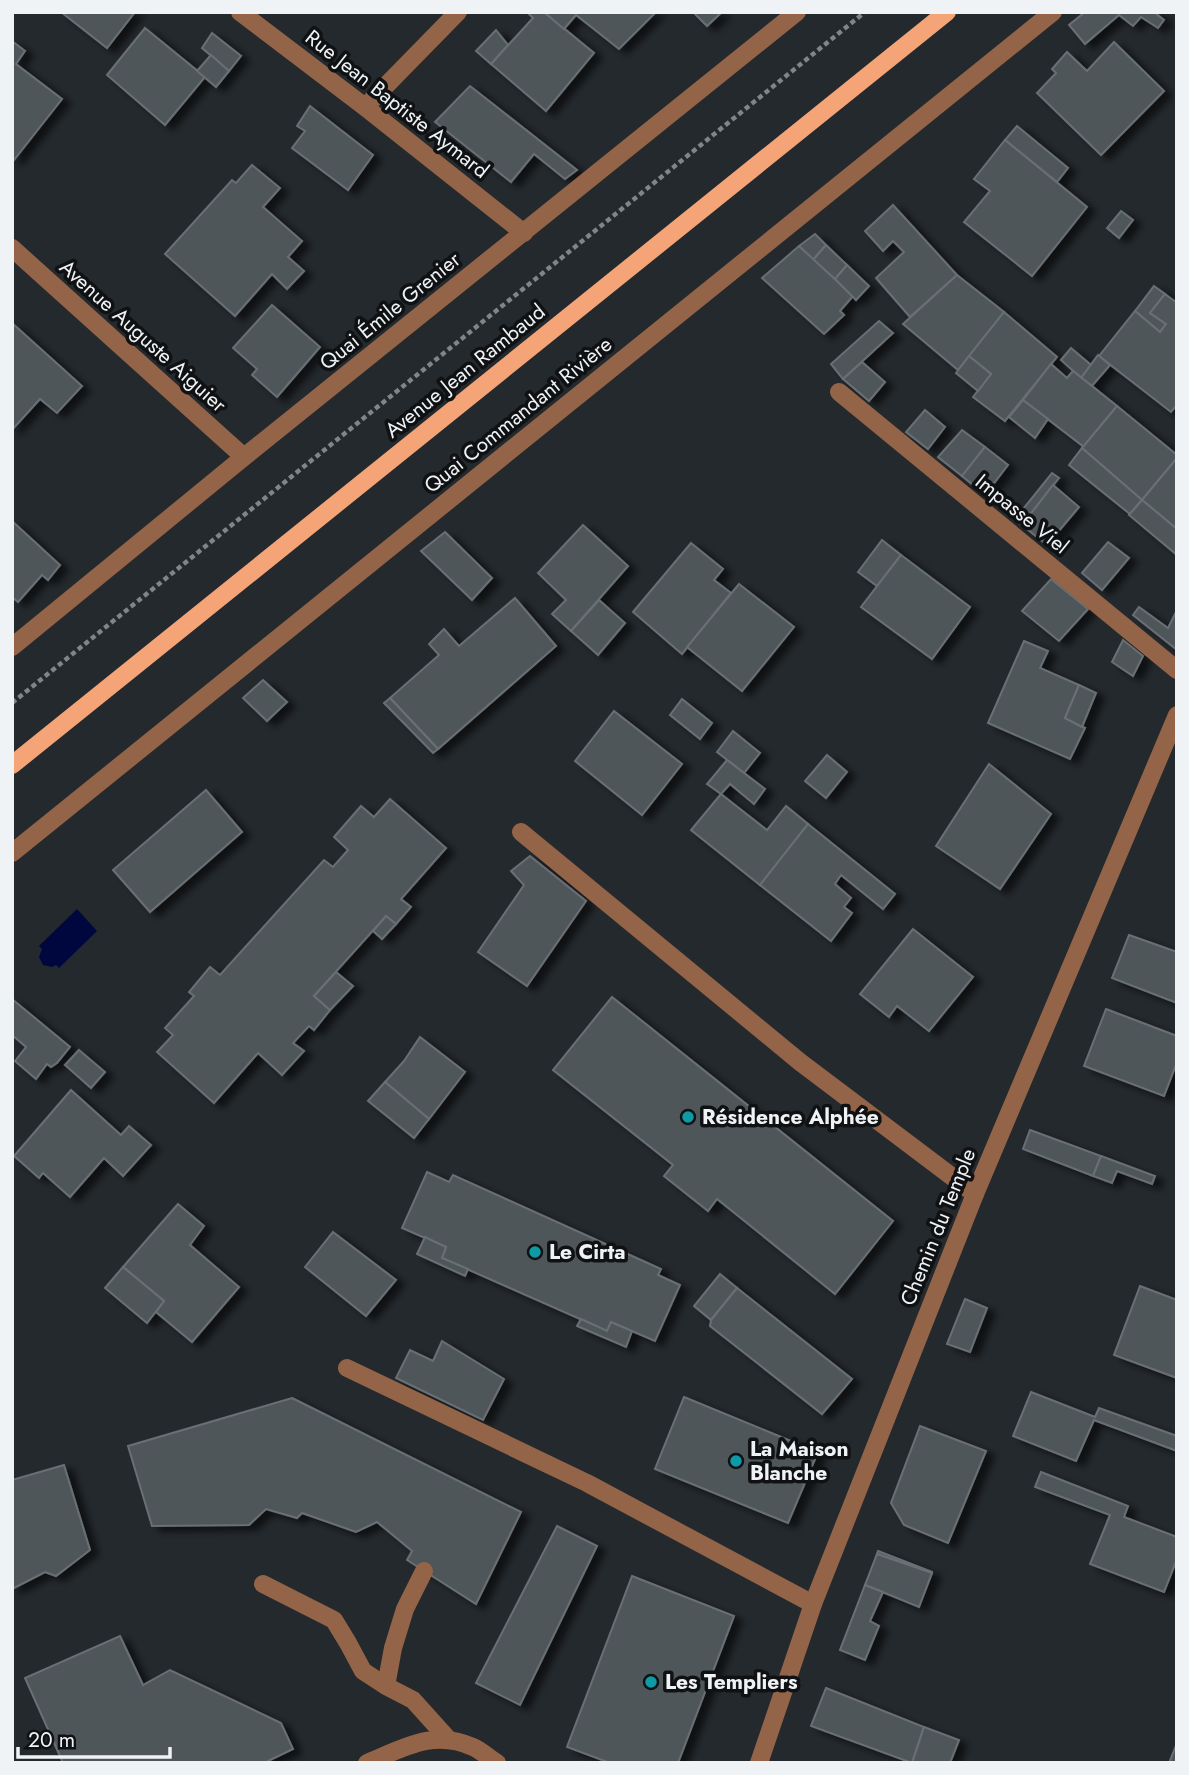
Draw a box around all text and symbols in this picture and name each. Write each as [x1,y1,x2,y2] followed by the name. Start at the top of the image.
[299,23,495,185] street label: Rue Jean Baptiste Aymard
[313,244,467,377] street label: Quai Émile Grenier
[53,253,234,420] street label: Avenue Auguste Aiguier
[379,297,551,445] street label: Avenue Jean Rambaud
[418,330,619,500] street label: Quai Commandant Rivière
[969,467,1075,561] street label: Impasse Viel
[702,1102,879,1132] place label: Résidence Alphée
[680,1109,696,1125] marker: Résidence Alphée
[893,1144,983,1310] street label: Chemin du Temple
[549,1237,626,1267] place label: Le Cirta
[527,1244,543,1260] marker: Le Cirta
[750,1434,849,1488] place label: La Maison Blanche
[728,1453,744,1469] marker: La Maison Blanche
[665,1667,798,1697] place label: Les Templiers
[643,1674,659,1690] marker: Les Templiers
[18,1716,170,1760] scale bar
[28,1725,75,1755] text: 20 m

